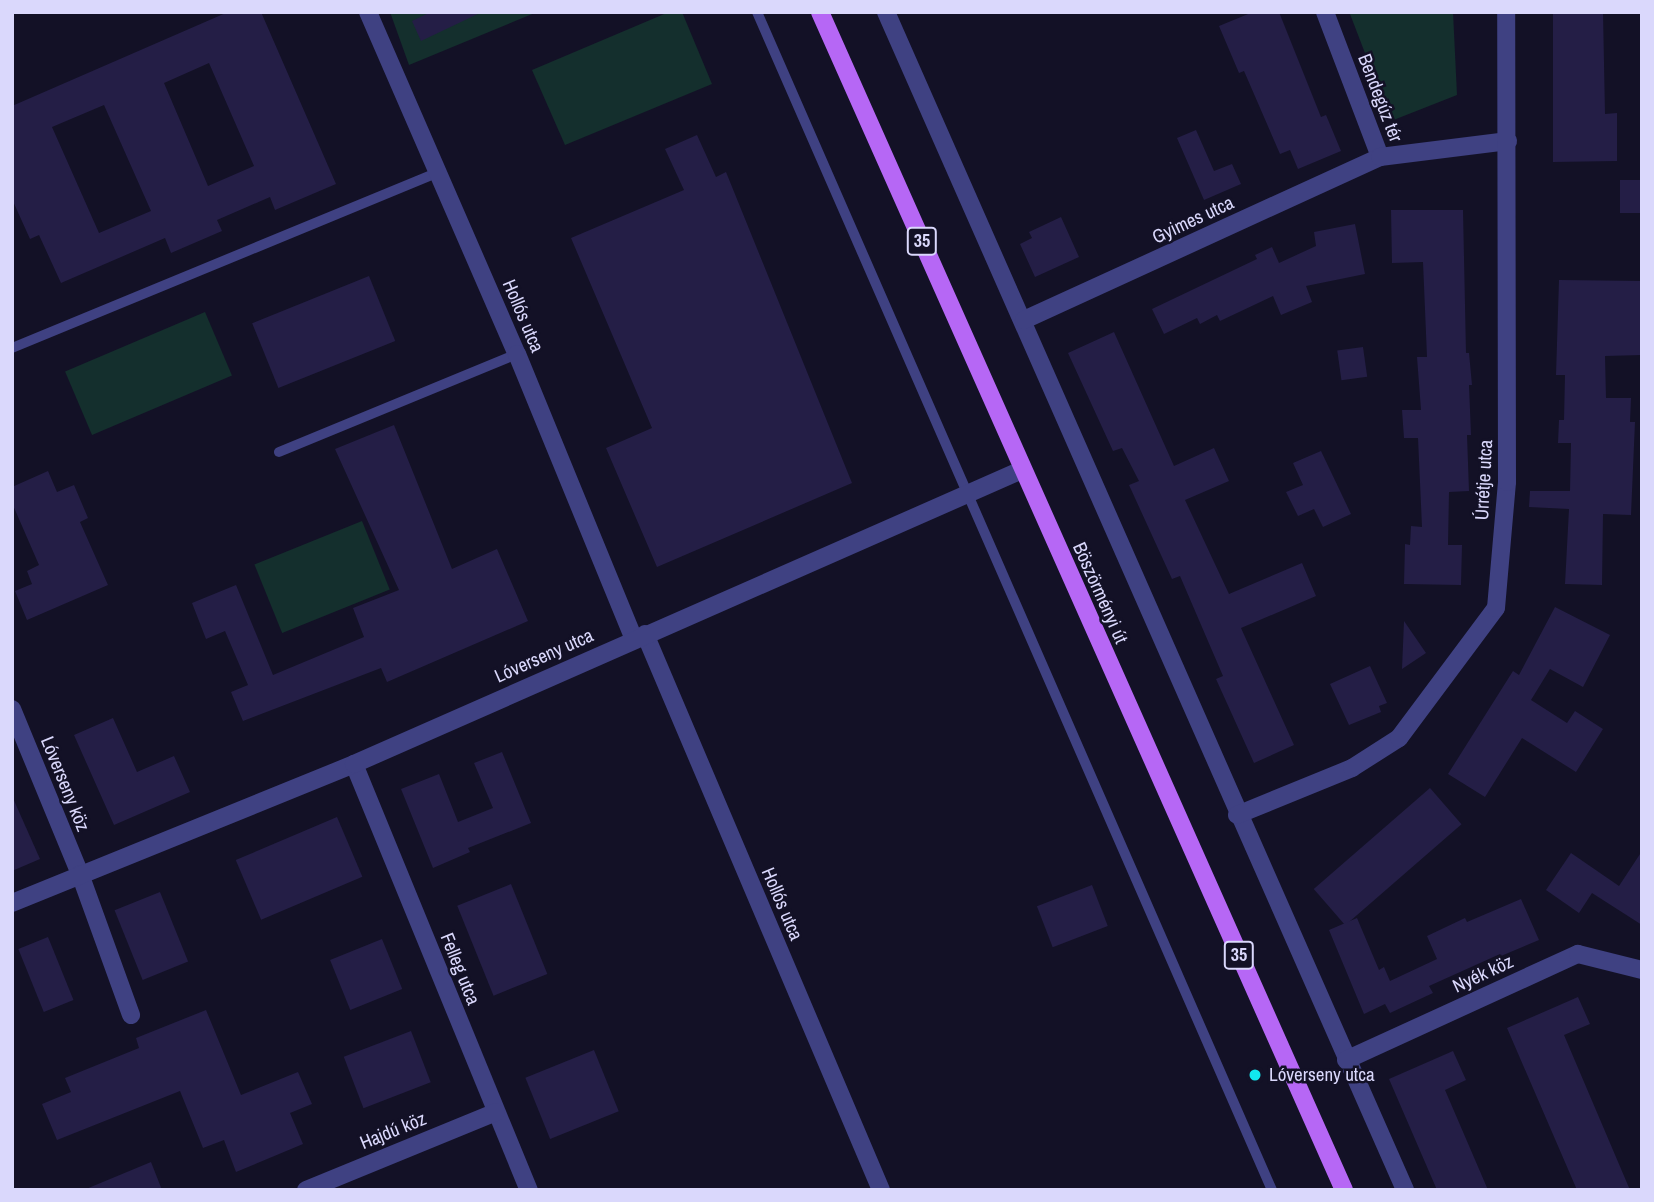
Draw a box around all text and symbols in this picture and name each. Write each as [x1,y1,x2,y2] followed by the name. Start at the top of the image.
[1353,51,1407,145] street label: Bendegúz tér
[1149,191,1237,249] street label: Gyimes utca
[906,227,938,256] road number: 35
[497,276,549,356] street label: Hollós utca
[1471,439,1497,521] street label: Úrrétje utca
[1068,539,1132,647] street label: Böszörményi út
[491,624,597,688] street label: Lóverseny utca
[36,733,94,835] street label: Lóverseny köz
[756,864,808,944] street label: Hollós utca
[435,930,485,1008] street label: Felleg utca
[1223,940,1255,970] road number: 35
[1449,950,1517,998] street label: Nyék köz
[1269,1064,1375,1086] place label: Lóverseny utca
[1247,1067,1263,1083] marker: Lóverseny utca
[357,1107,429,1155] street label: Hajdú köz

